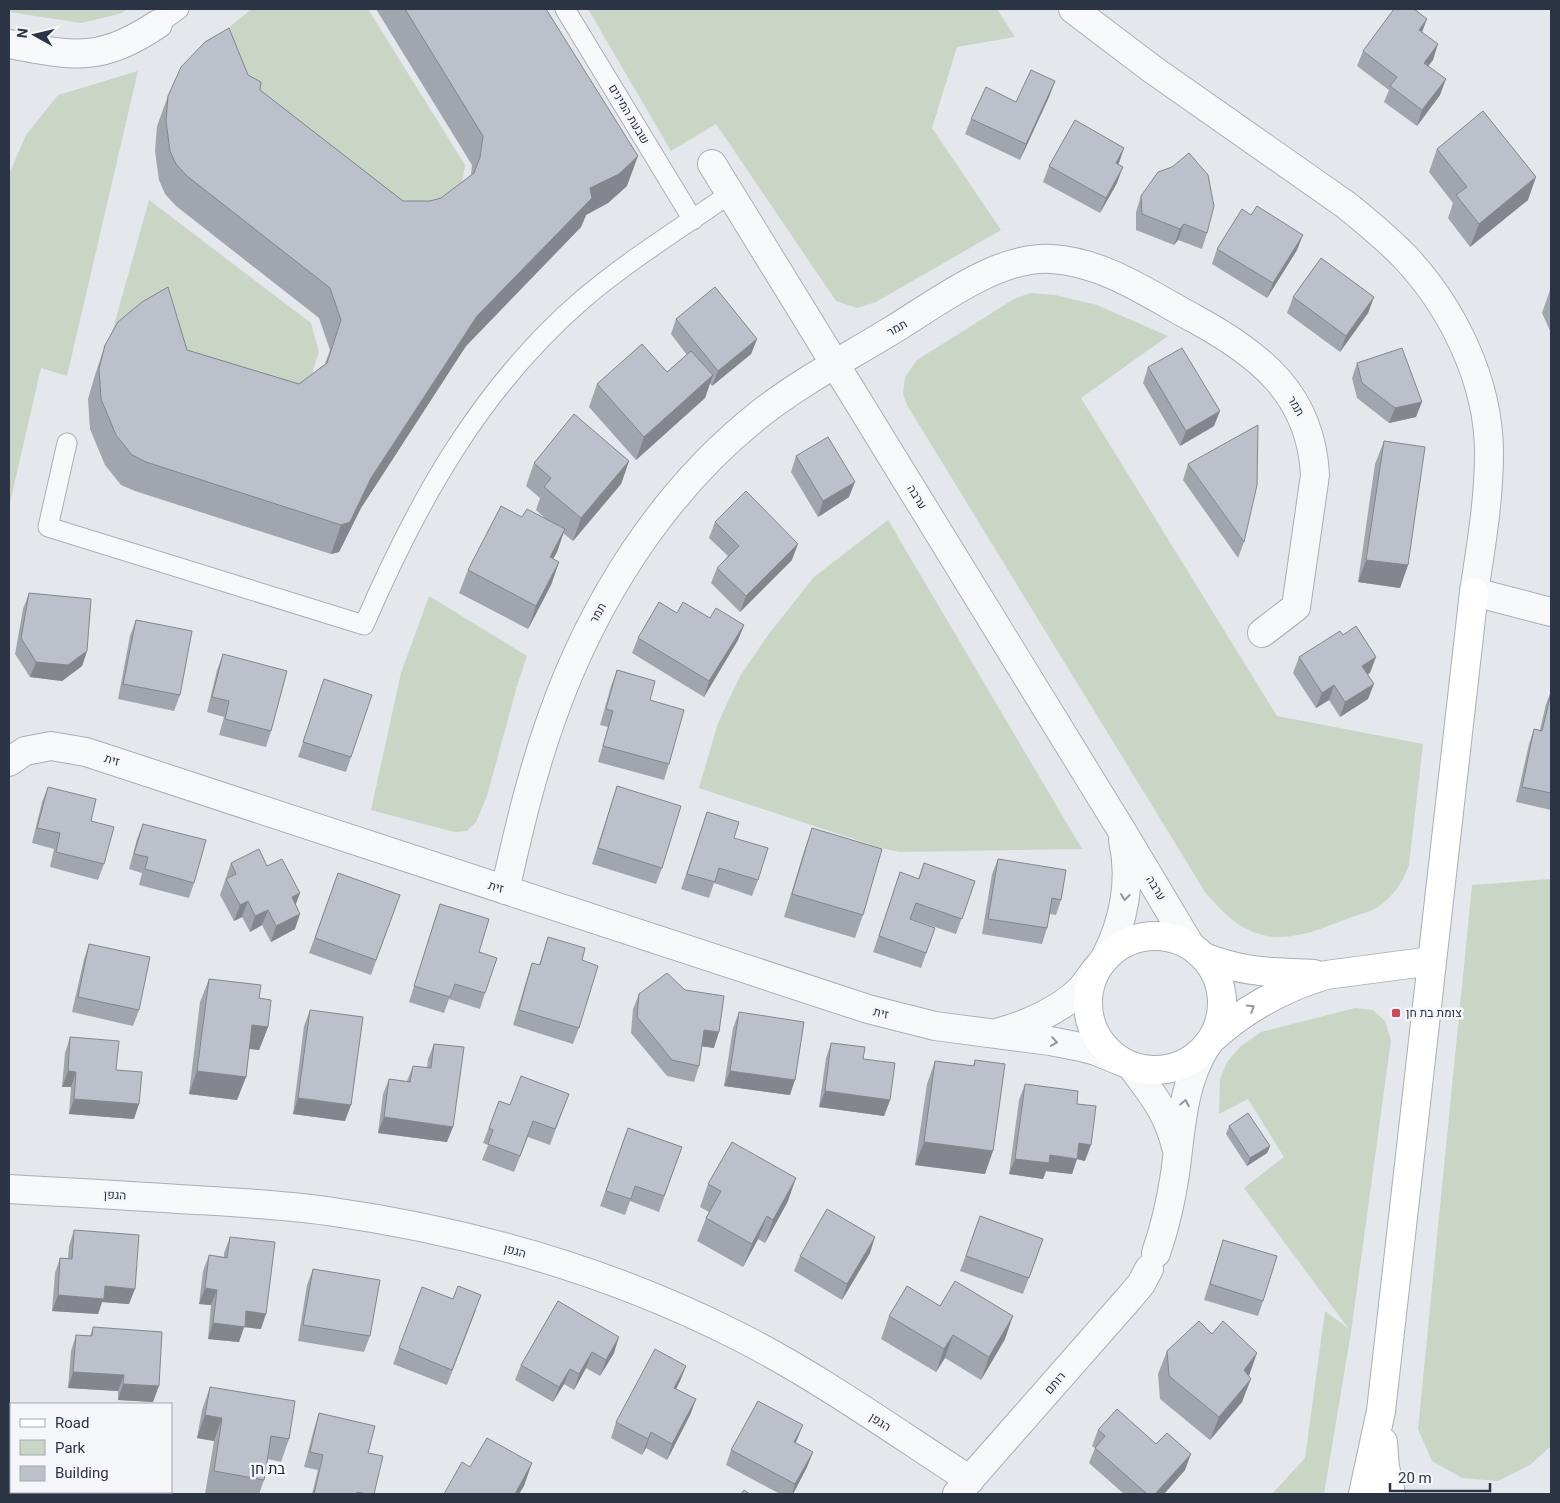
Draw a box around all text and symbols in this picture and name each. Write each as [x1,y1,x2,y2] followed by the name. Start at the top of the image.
[10,10,60,60] north arrow
[14,27,31,39] text: N
[606,82,652,146] street label: שבעת המינים
[884,317,910,339] street label: תמר
[1285,393,1307,419] street label: תמר
[904,482,930,512] street label: ערבה
[587,600,609,626] street label: תמר
[103,751,121,769] street label: זית
[1143,873,1169,903] street label: ערבה
[487,878,505,896] street label: זית
[1120,893,1131,901] one-way arrow
[872,1004,890,1022] street label: זית
[1246,1005,1255,1014] one-way arrow
[1406,1006,1462,1020] place label: צומת בת חן
[1390,1007,1402,1019] marker: צומת בת חן
[1049,1036,1058,1046] one-way arrow
[1179,1098,1189,1107] one-way arrow
[103,1187,127,1203] street label: הגפן
[502,1241,528,1261] street label: הגפן
[1042,1369,1068,1397] street label: רותם
[10,1403,172,1493] legend
[867,1410,893,1434] street label: הגפן
[55,1414,89,1432] text: Road
[55,1439,86,1457] text: Park
[251,1460,285,1478] district label: בת חן
[1390,1460,1490,1492] scale bar
[55,1464,109,1482] text: Building
[1398,1469,1432,1487] text: 20 m

